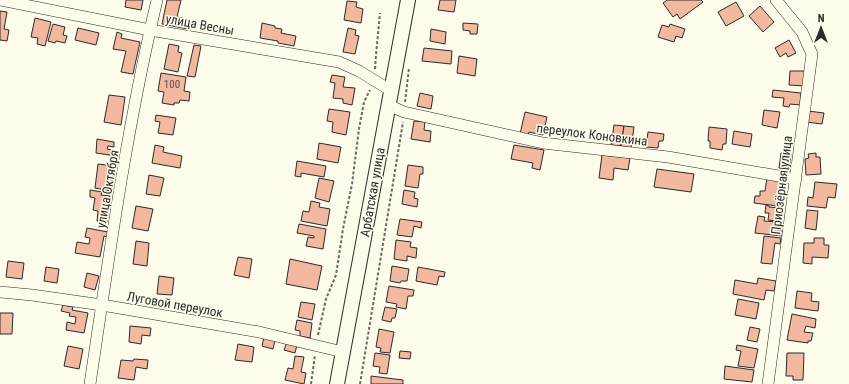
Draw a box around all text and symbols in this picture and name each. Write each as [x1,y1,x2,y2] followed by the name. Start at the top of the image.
[801,8,841,48] north arrow
[165,11,235,38] street label: улица Весны
[818,12,825,25] text: N
[164,78,180,91] house number: 100
[536,120,648,149] street label: переулок Коновкина
[768,135,795,235] street label: Приозёрная улица
[357,146,388,238] street label: Арбатская улица
[93,149,122,229] street label: улица Октября
[126,289,225,320] street label: Луговой переулок

